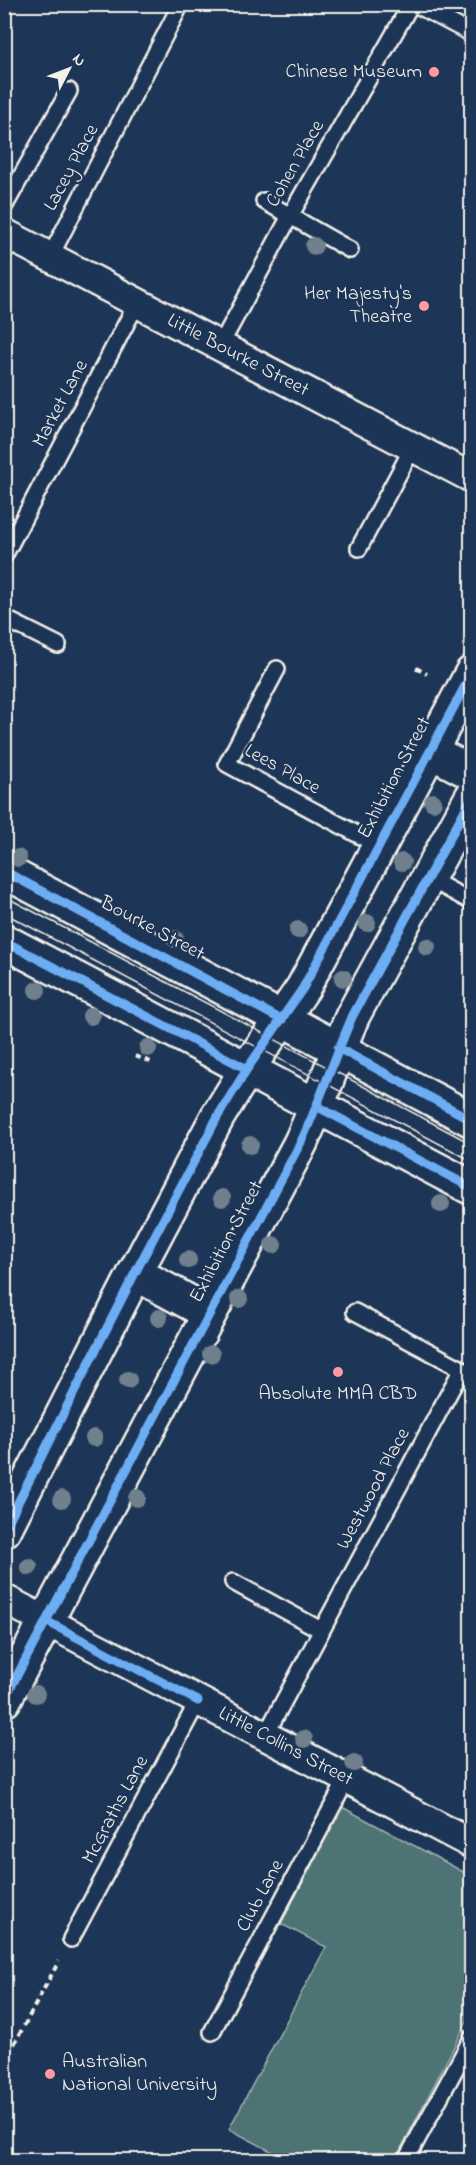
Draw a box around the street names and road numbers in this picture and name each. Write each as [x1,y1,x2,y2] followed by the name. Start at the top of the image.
[259,115,333,213] street label: Cohen Place
[37,119,107,217] street label: Lacey Place
[162,306,314,405] street label: Little Bourke Street
[26,355,96,453] street label: Market Lane
[351,712,439,844] street label: Exhibition Street
[239,737,325,803] street label: Lees Place
[94,889,210,969] street label: Bourke Street
[183,1176,271,1308] street label: Exhibition Street
[330,1423,418,1555] street label: Westwood Place
[213,1699,358,1794] street label: Little Collins Street
[75,1751,157,1869] street label: McGraths Lane
[230,1855,292,1937] street label: Club Lane

